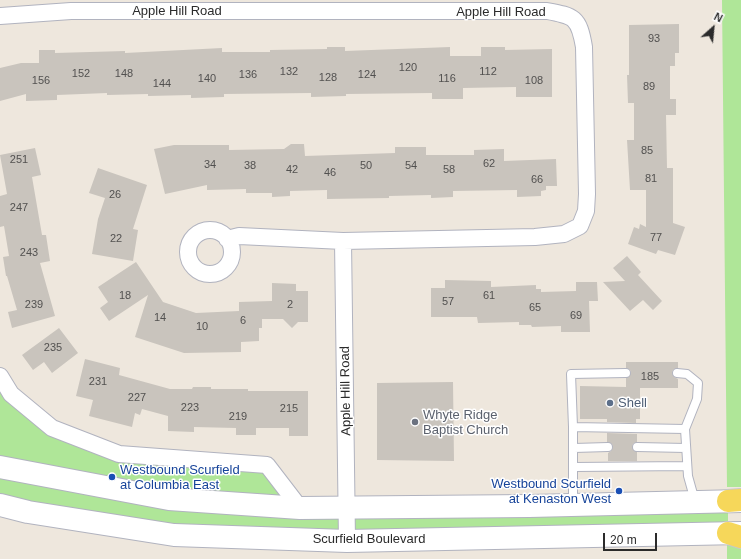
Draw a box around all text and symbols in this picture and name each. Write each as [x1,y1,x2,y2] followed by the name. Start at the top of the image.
[132,3,222,19] street label: Apple Hill Road
[456,4,546,20] street label: Apple Hill Road
[693,8,733,48] north arrow
[712,10,725,24] text: N
[648,32,660,46] house number: 93
[399,61,417,75] house number: 120
[280,65,298,79] house number: 132
[479,65,497,79] house number: 112
[72,67,90,81] house number: 152
[115,67,133,81] house number: 148
[239,68,257,82] house number: 136
[358,68,376,82] house number: 124
[319,71,337,85] house number: 128
[198,72,216,86] house number: 140
[438,72,456,86] house number: 116
[32,74,50,88] house number: 156
[525,74,543,88] house number: 108
[153,77,171,91] house number: 144
[643,80,655,94] house number: 89
[641,144,653,158] house number: 85
[10,153,28,167] house number: 251
[483,157,495,171] house number: 62
[204,158,216,172] house number: 34
[244,159,256,173] house number: 38
[360,159,372,173] house number: 50
[405,159,417,173] house number: 54
[286,163,298,177] house number: 42
[443,163,455,177] house number: 58
[324,166,336,180] house number: 46
[645,172,657,186] house number: 81
[531,173,543,187] house number: 66
[109,188,121,202] house number: 26
[10,201,28,215] house number: 247
[650,231,662,245] house number: 77
[110,232,122,246] house number: 22
[20,246,38,260] house number: 243
[119,289,131,303] house number: 18
[483,289,495,303] house number: 61
[442,295,454,309] house number: 57
[25,298,43,312] house number: 239
[287,298,293,312] house number: 2
[529,301,541,315] house number: 65
[570,309,582,323] house number: 69
[154,311,166,325] house number: 14
[240,314,246,328] house number: 6
[196,320,208,334] house number: 10
[44,341,62,355] house number: 235
[337,346,355,436] street label: Apple Hill Road
[641,370,659,384] house number: 185
[89,375,107,389] house number: 231
[128,391,146,405] house number: 227
[618,395,647,411] place label: Shell
[605,398,615,408] marker: Shell
[181,401,199,415] house number: 223
[280,402,298,416] house number: 215
[423,407,508,438] place label: Whyte Ridge Baptist Church
[229,410,247,424] house number: 219
[410,417,420,427] marker: Whyte Ridge Baptist Church
[120,462,240,493] place label: Westbound Scurfield at Columbia East
[107,472,117,482] marker: Westbound Scurfield at Columbia East
[491,476,611,507] place label: Westbound Scurfield at Kenaston West
[614,486,624,496] marker: Westbound Scurfield at Kenaston West
[605,525,659,551] scale bar
[313,531,425,547] street label: Scurfield Boulevard
[610,533,637,547] text: 20 m

